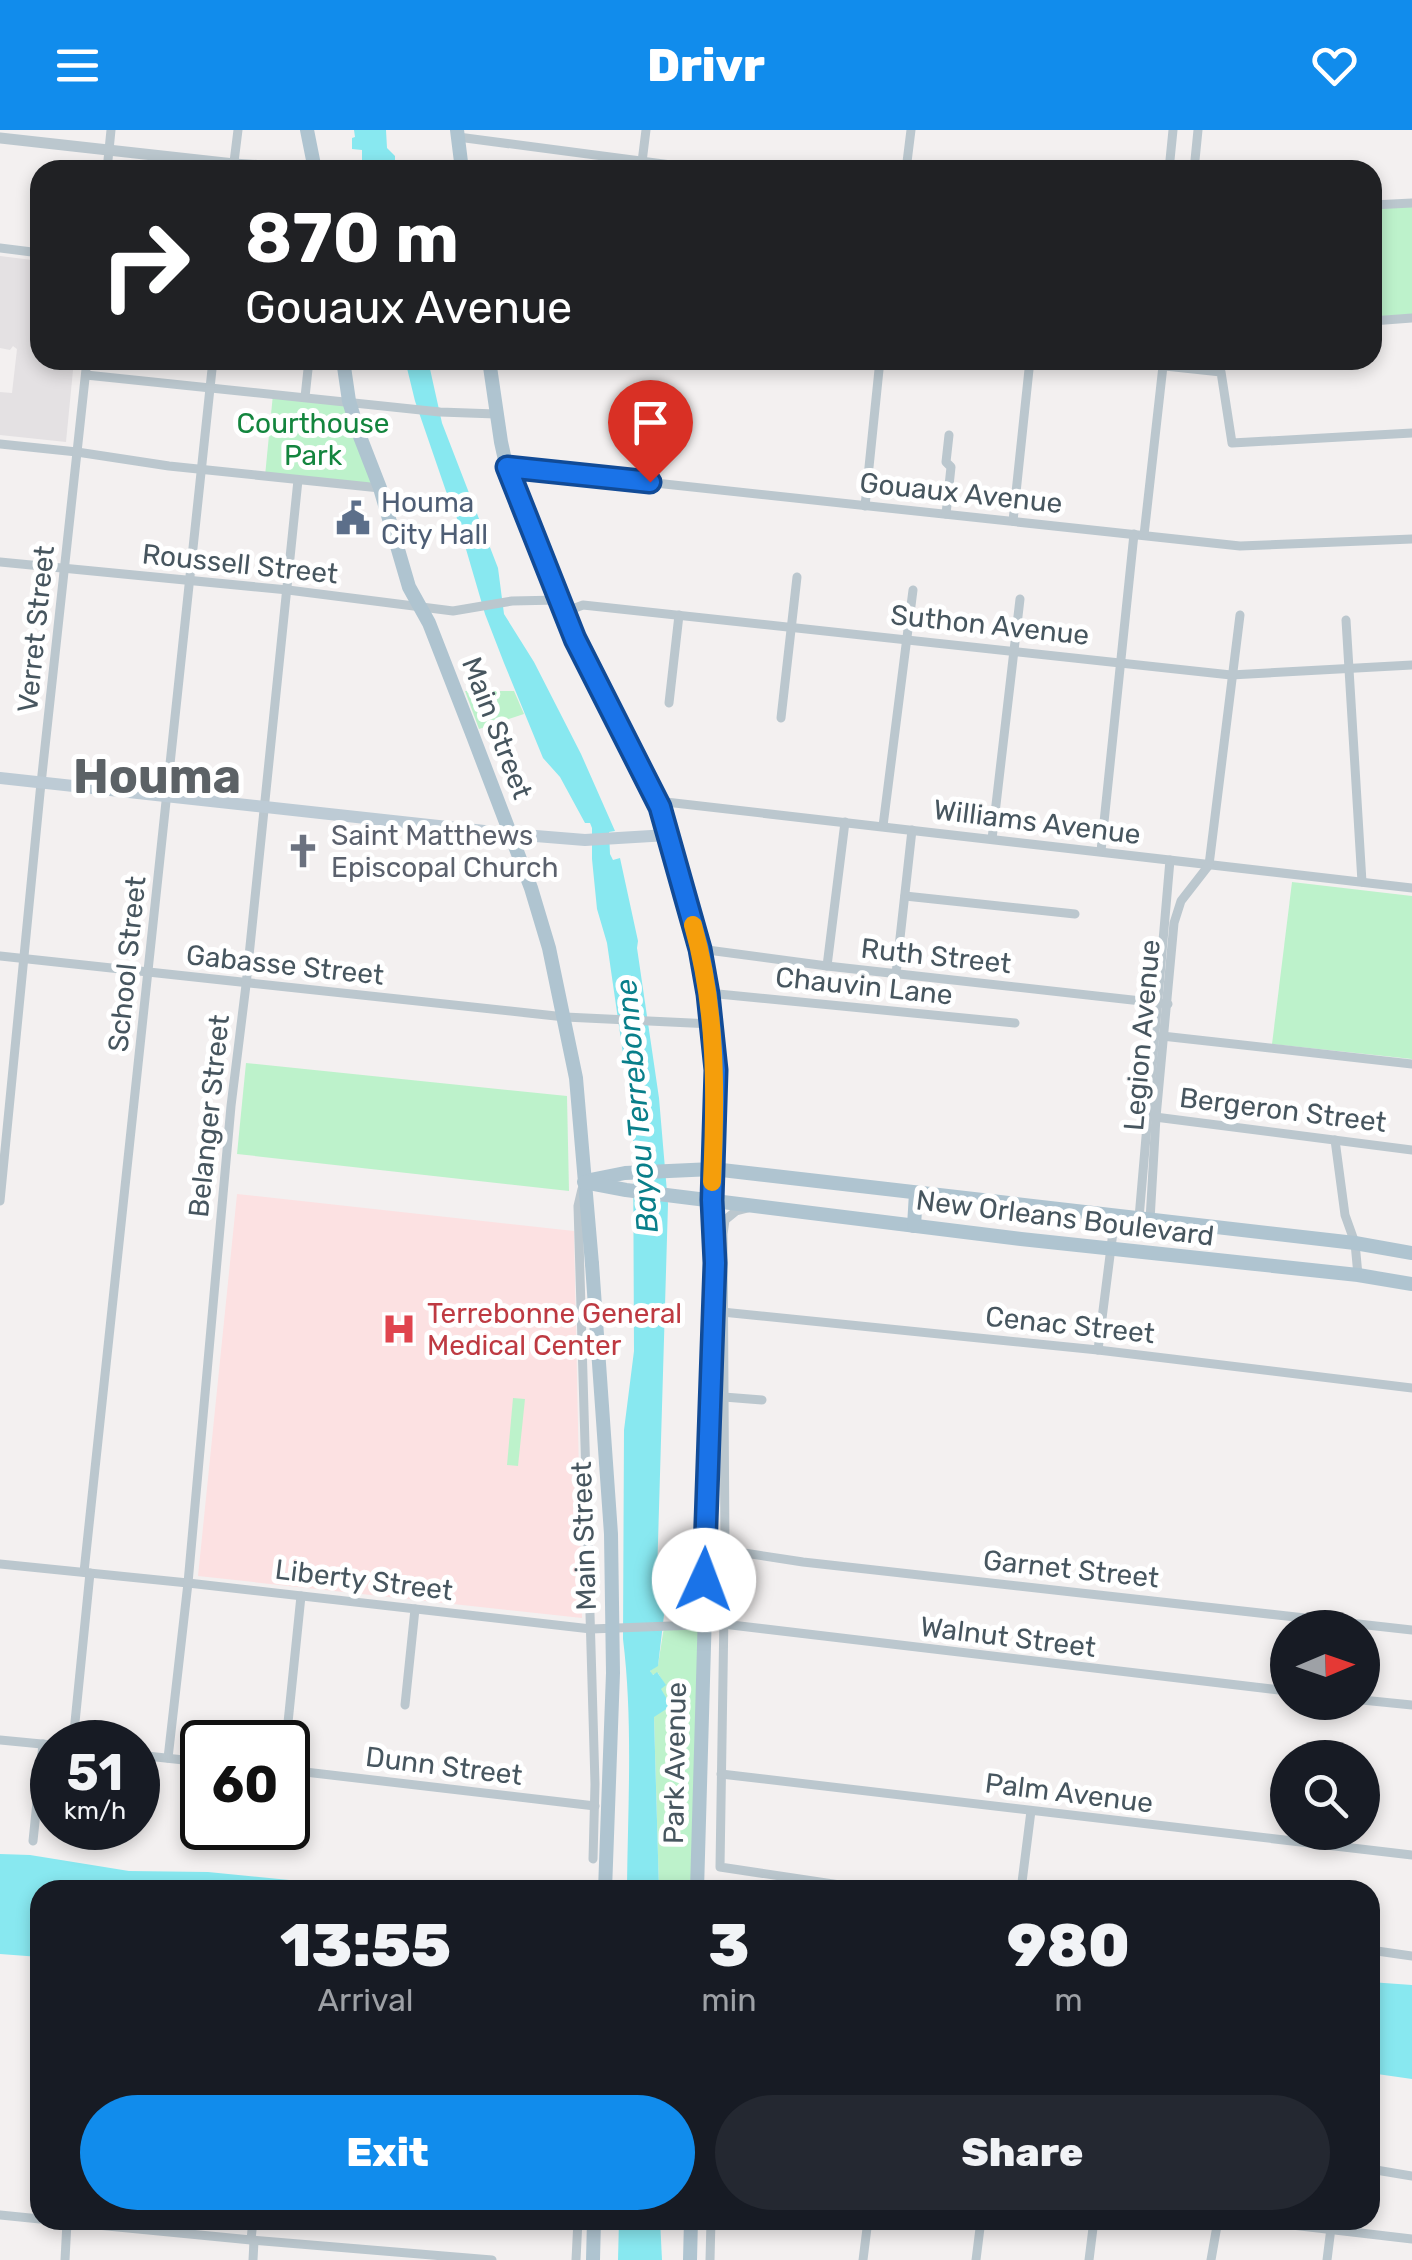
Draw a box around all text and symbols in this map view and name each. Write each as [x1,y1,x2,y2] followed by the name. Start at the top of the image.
[50,38,105,93] icon: menu
[1307,38,1362,93] icon: heart
[647,39,765,92] text: Drivr
[245,197,459,280] text: 870 m
[80,200,210,330] icon: right
[245,281,572,334] text: Gouaux Avenue
[608,380,693,483] pin
[623,395,678,450] icon: arrive
[236,407,390,472] park label: Courthouse Park
[858,466,1064,520] street label: Gouaux Avenue
[381,486,488,551] place label: Houma City Hall
[334,499,372,537] public building icon: Houma City Hall
[140,537,340,591] street label: Roussell Street
[11,544,61,714] street label: Verret Street
[889,598,1091,652] street label: Suthon Avenue
[455,652,539,804] street label: Main Street
[73,748,241,805] district label: Houma
[932,793,1142,851] street label: Williams Avenue
[331,819,558,884] place label: Saint Matthews Episcopal Church
[284,832,322,870] church icon: Saint Matthews Episcopal Church
[101,874,153,1054] street label: School Street
[859,932,1013,980] street label: Ruth Street
[184,938,386,992] street label: Gabasse Street
[1117,938,1167,1132] street label: Legion Avenue
[774,960,954,1012] street label: Chauvin Lane
[608,977,666,1234] water label: Bayou Terrebonne
[182,1013,236,1219] street label: Belanger Street
[1178,1081,1388,1139] street label: Bergeron Street
[914,1183,1216,1253] street label: New Orleans Boulevard
[427,1297,682,1362] place label: Terrebonne General Medical Center
[984,1300,1156,1350] street label: Cenac Street
[380,1310,418,1348] hospital icon: Terrebonne General Medical Center
[565,1461,603,1611] street label: Main Street
[652,1528,756,1632] position arrow
[982,1543,1161,1595] street label: Garnet Street
[273,1553,455,1607] street label: Liberty Street
[918,1610,1098,1664] street label: Walnut Street
[1270,1610,1380,1720] north arrow
[1270,1610,1380,1850] map controls
[657,1682,693,1844] street label: Park Avenue
[180,1720,310,1850] speed limit sign: 60
[364,1740,524,1792] street label: Dunn Street
[1270,1740,1380,1850] button: search
[67,1743,123,1803] text: 51
[983,1766,1155,1820] street label: Palm Avenue
[64,1796,126,1825] text: km/h
[280,1910,451,1981] text: 13:55
[708,1910,749,1981] text: 3
[1007,1910,1130,1981] text: 980
[318,1981,414,2019] text: Arrival
[701,1981,757,2019] text: min
[1054,1981,1083,2019] text: m
[80,2095,695,2210] button: Exit
[715,2095,1330,2210] button: Share

